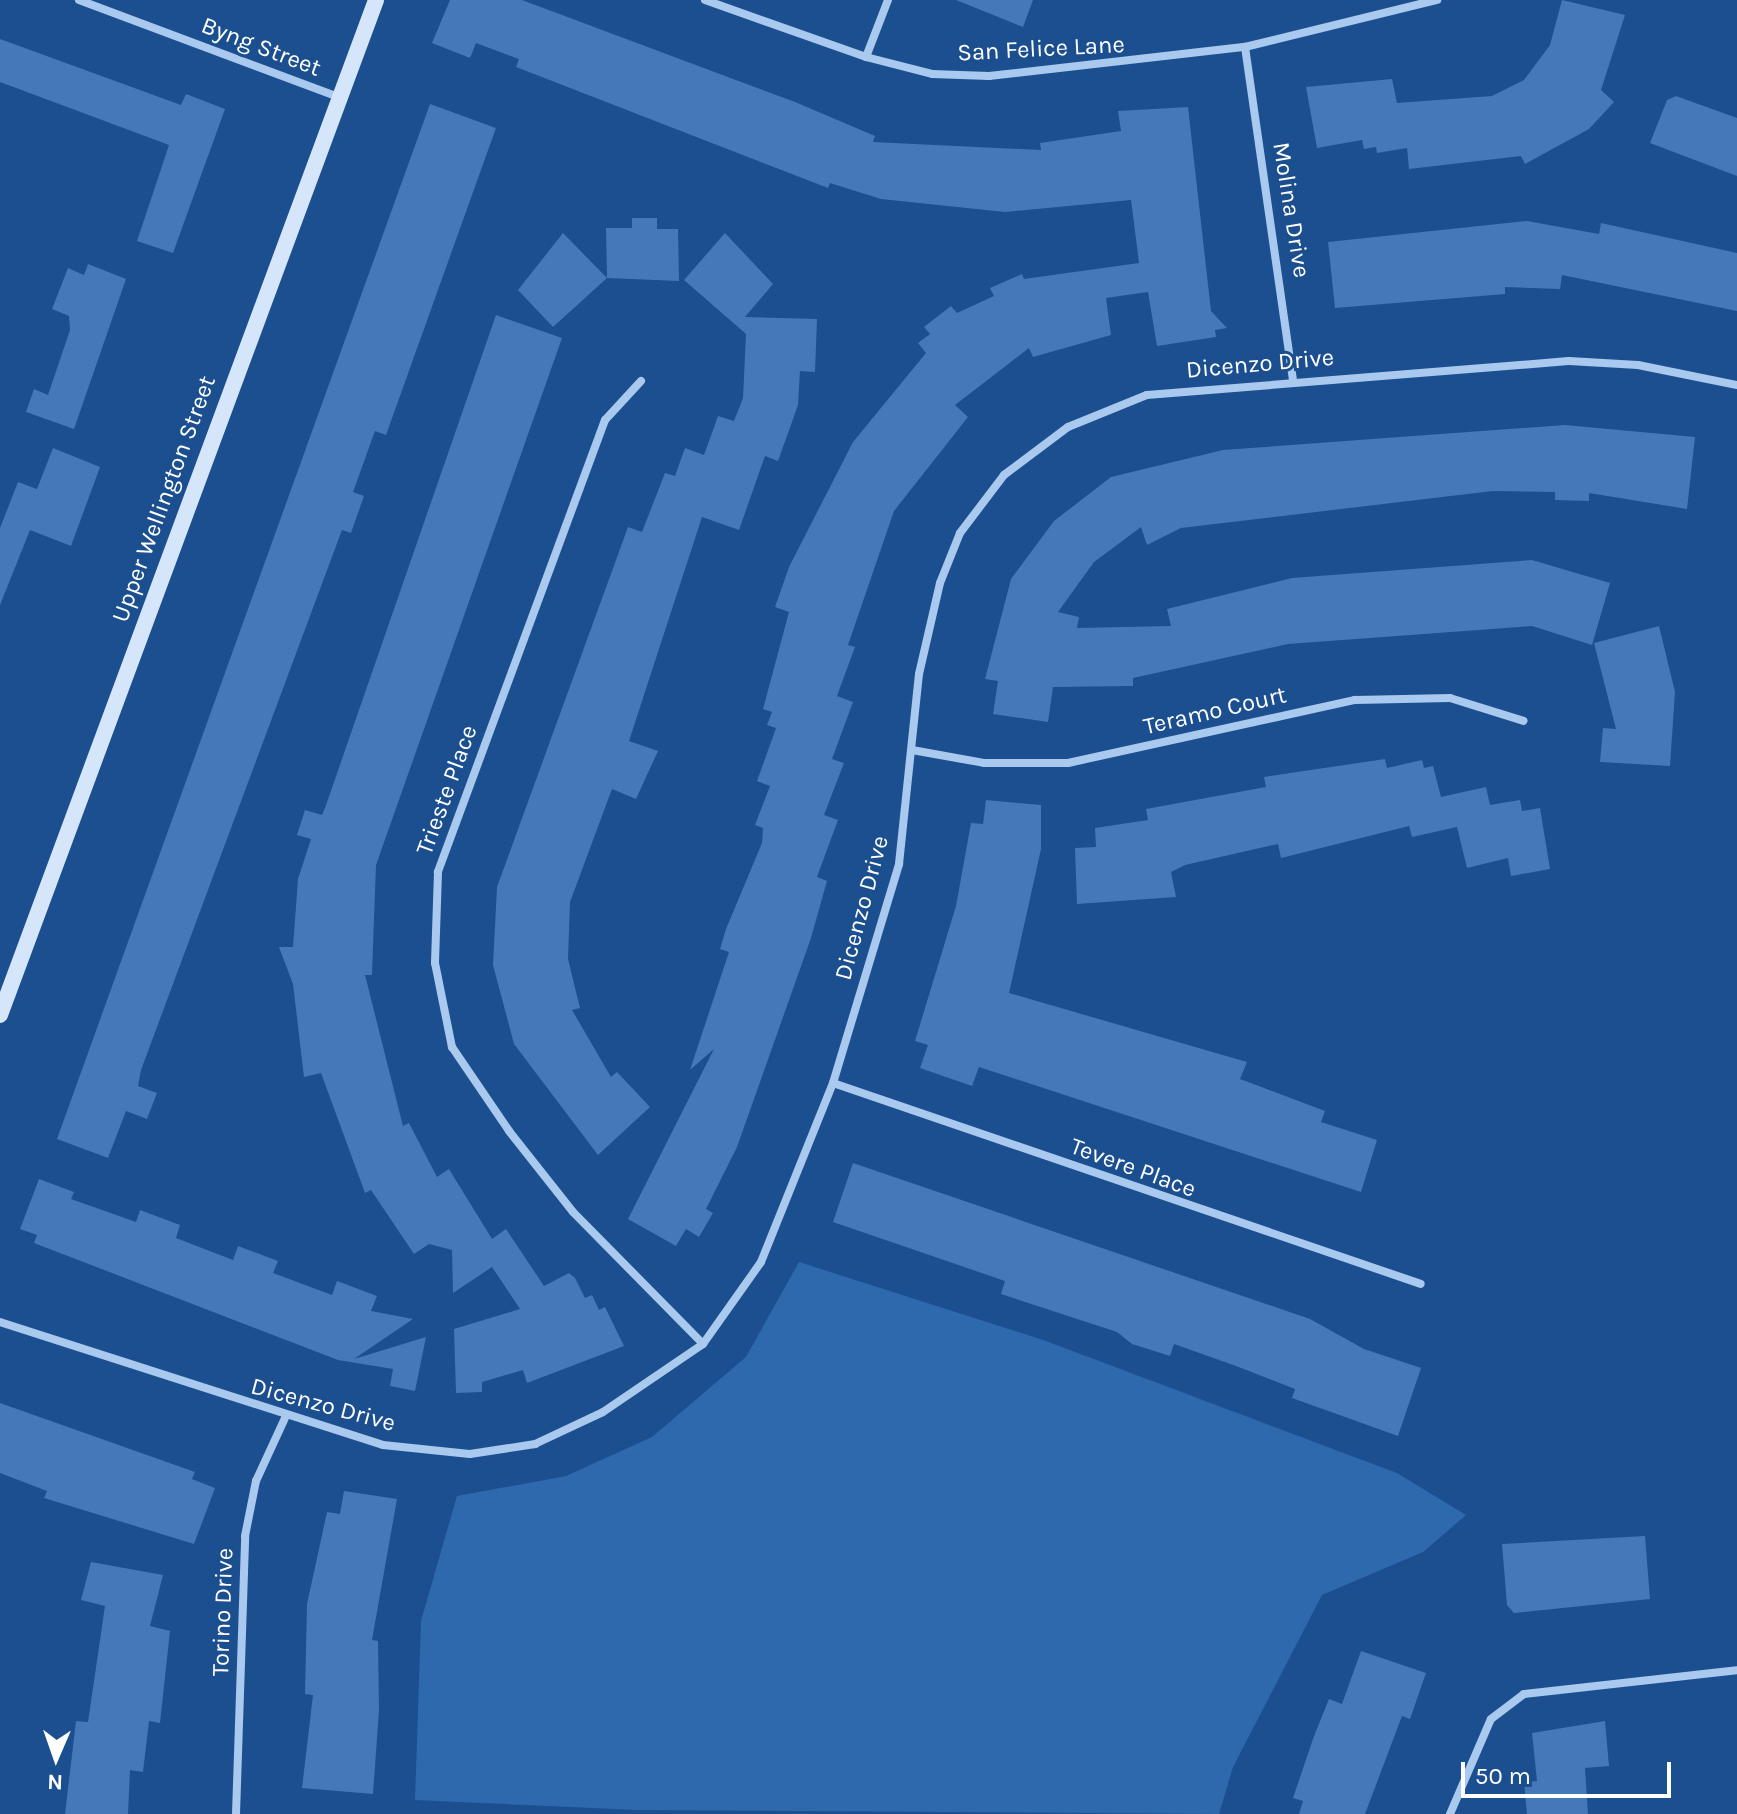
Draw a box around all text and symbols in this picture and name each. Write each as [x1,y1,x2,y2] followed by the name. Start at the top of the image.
[197,11,325,83] street label: Byng Street
[957,30,1125,68] street label: San Felice Lane
[1266,140,1316,280] street label: Molina Drive
[1185,343,1335,385] street label: Dicenzo Drive
[106,372,222,626] street label: Upper Wellington Street
[1141,681,1289,741] street label: Teramo Court
[410,721,484,859] street label: Trieste Place
[829,833,895,983] street label: Dicenzo Drive
[1066,1132,1200,1204] street label: Tevere Place
[248,1372,398,1438] street label: Dicenzo Drive
[206,1547,240,1677] street label: Torino Drive
[16,1718,96,1798] north arrow
[1465,1746,1675,1796] scale bar
[1475,1762,1531,1790] text: 50 m
[47,1769,64,1795] text: N

